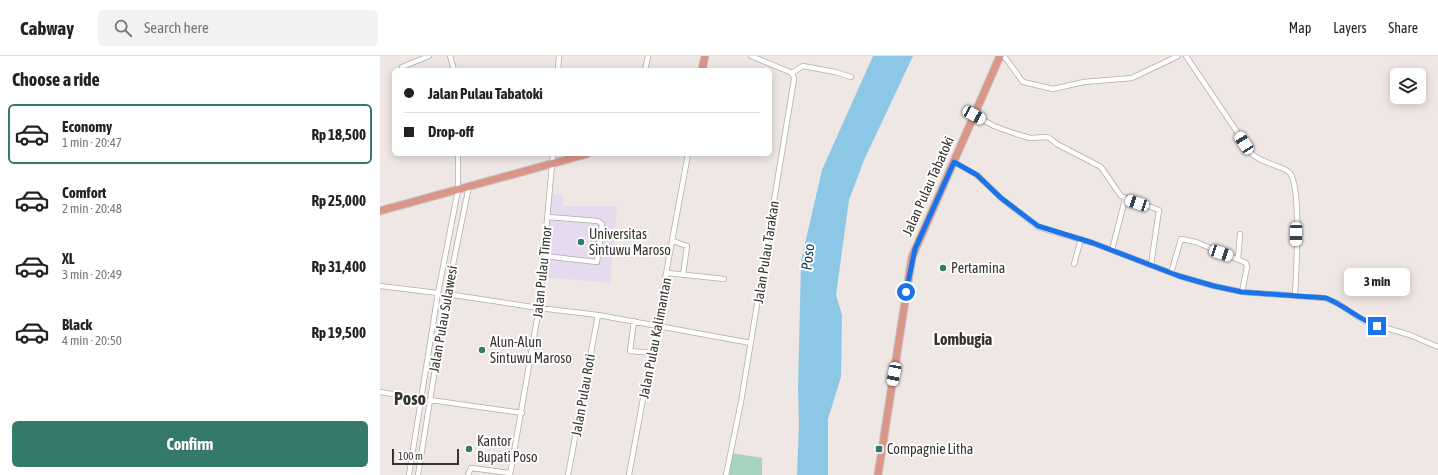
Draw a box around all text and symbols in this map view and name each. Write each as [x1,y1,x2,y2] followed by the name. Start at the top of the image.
[98,10,378,46] search box
[20,17,74,39] text: Cabway
[112,17,134,39] icon: search
[144,19,209,36] text: Search here
[1289,20,1311,36] text: Map
[1333,20,1366,36] text: Layers
[1388,20,1418,36] text: Share
[1390,68,1426,104] map controls
[1390,68,1426,104] button: layers
[12,69,100,90] text: Choose a ride
[428,85,543,102] text: Jalan Pulau Tabatoki
[961,104,987,126] car
[14,116,50,152] icon: car
[62,118,112,135] text: Economy
[428,123,474,140] text: Drop-off
[311,126,366,143] text: Rp 18,500
[1232,130,1256,156] car
[899,134,957,238] street label: Jalan Pulau Tabatoki
[62,135,122,150] text: 1 min · 20:47
[14,182,50,218] icon: car
[62,184,106,201] text: Comfort
[311,192,366,209] text: Rp 25,000
[1124,194,1150,212] car
[750,199,782,305] street label: Jalan Pulau Tarakan
[62,201,122,216] text: 2 min · 20:48
[1290,222,1302,246] car
[529,224,555,319] street label: Jalan Pulau Timor
[589,226,671,258] place label: Universitas Sintuwu Maroso
[576,237,586,247] marker: Universitas Sintuwu Maroso
[798,243,817,271] water label: Poso
[1208,243,1234,263] car
[14,248,50,284] icon: car
[62,250,75,267] text: XL
[311,258,366,275] text: Rp 31,400
[951,260,1005,276] place label: Pertamina
[938,263,948,273] marker: Pertamina
[426,264,460,374] street label: Jalan Pulau Sulawesi
[62,267,122,282] text: 3 min · 20:49
[1344,268,1410,296] callout: 3 min
[1364,274,1390,289] text: 3 min
[635,276,675,400] street label: Jalan Pulau Kalimantan
[897,283,915,301] route start
[14,314,50,350] icon: car
[62,316,92,333] text: Black
[1368,317,1386,335] route end
[311,324,366,341] text: Rp 19,500
[934,330,992,348] district label: Lombugia
[62,333,122,348] text: 4 min · 20:50
[490,334,572,366] place label: Alun-Alun Sintuwu Maroso
[477,345,487,355] marker: Alun-Alun Sintuwu Maroso
[568,353,598,437] street label: Jalan Pulau Roti
[886,361,902,387] car
[394,388,426,409] district label: Poso
[12,421,368,467] button: Confirm
[477,433,538,465] place label: Kantor Bupati Poso
[887,441,973,457] place label: Compagnie Litha
[464,444,474,454] marker: Kantor Bupati Poso
[874,444,884,454] marker: Compagnie Litha
[392,447,459,466] scale bar
[398,450,423,462] text: 100 m

